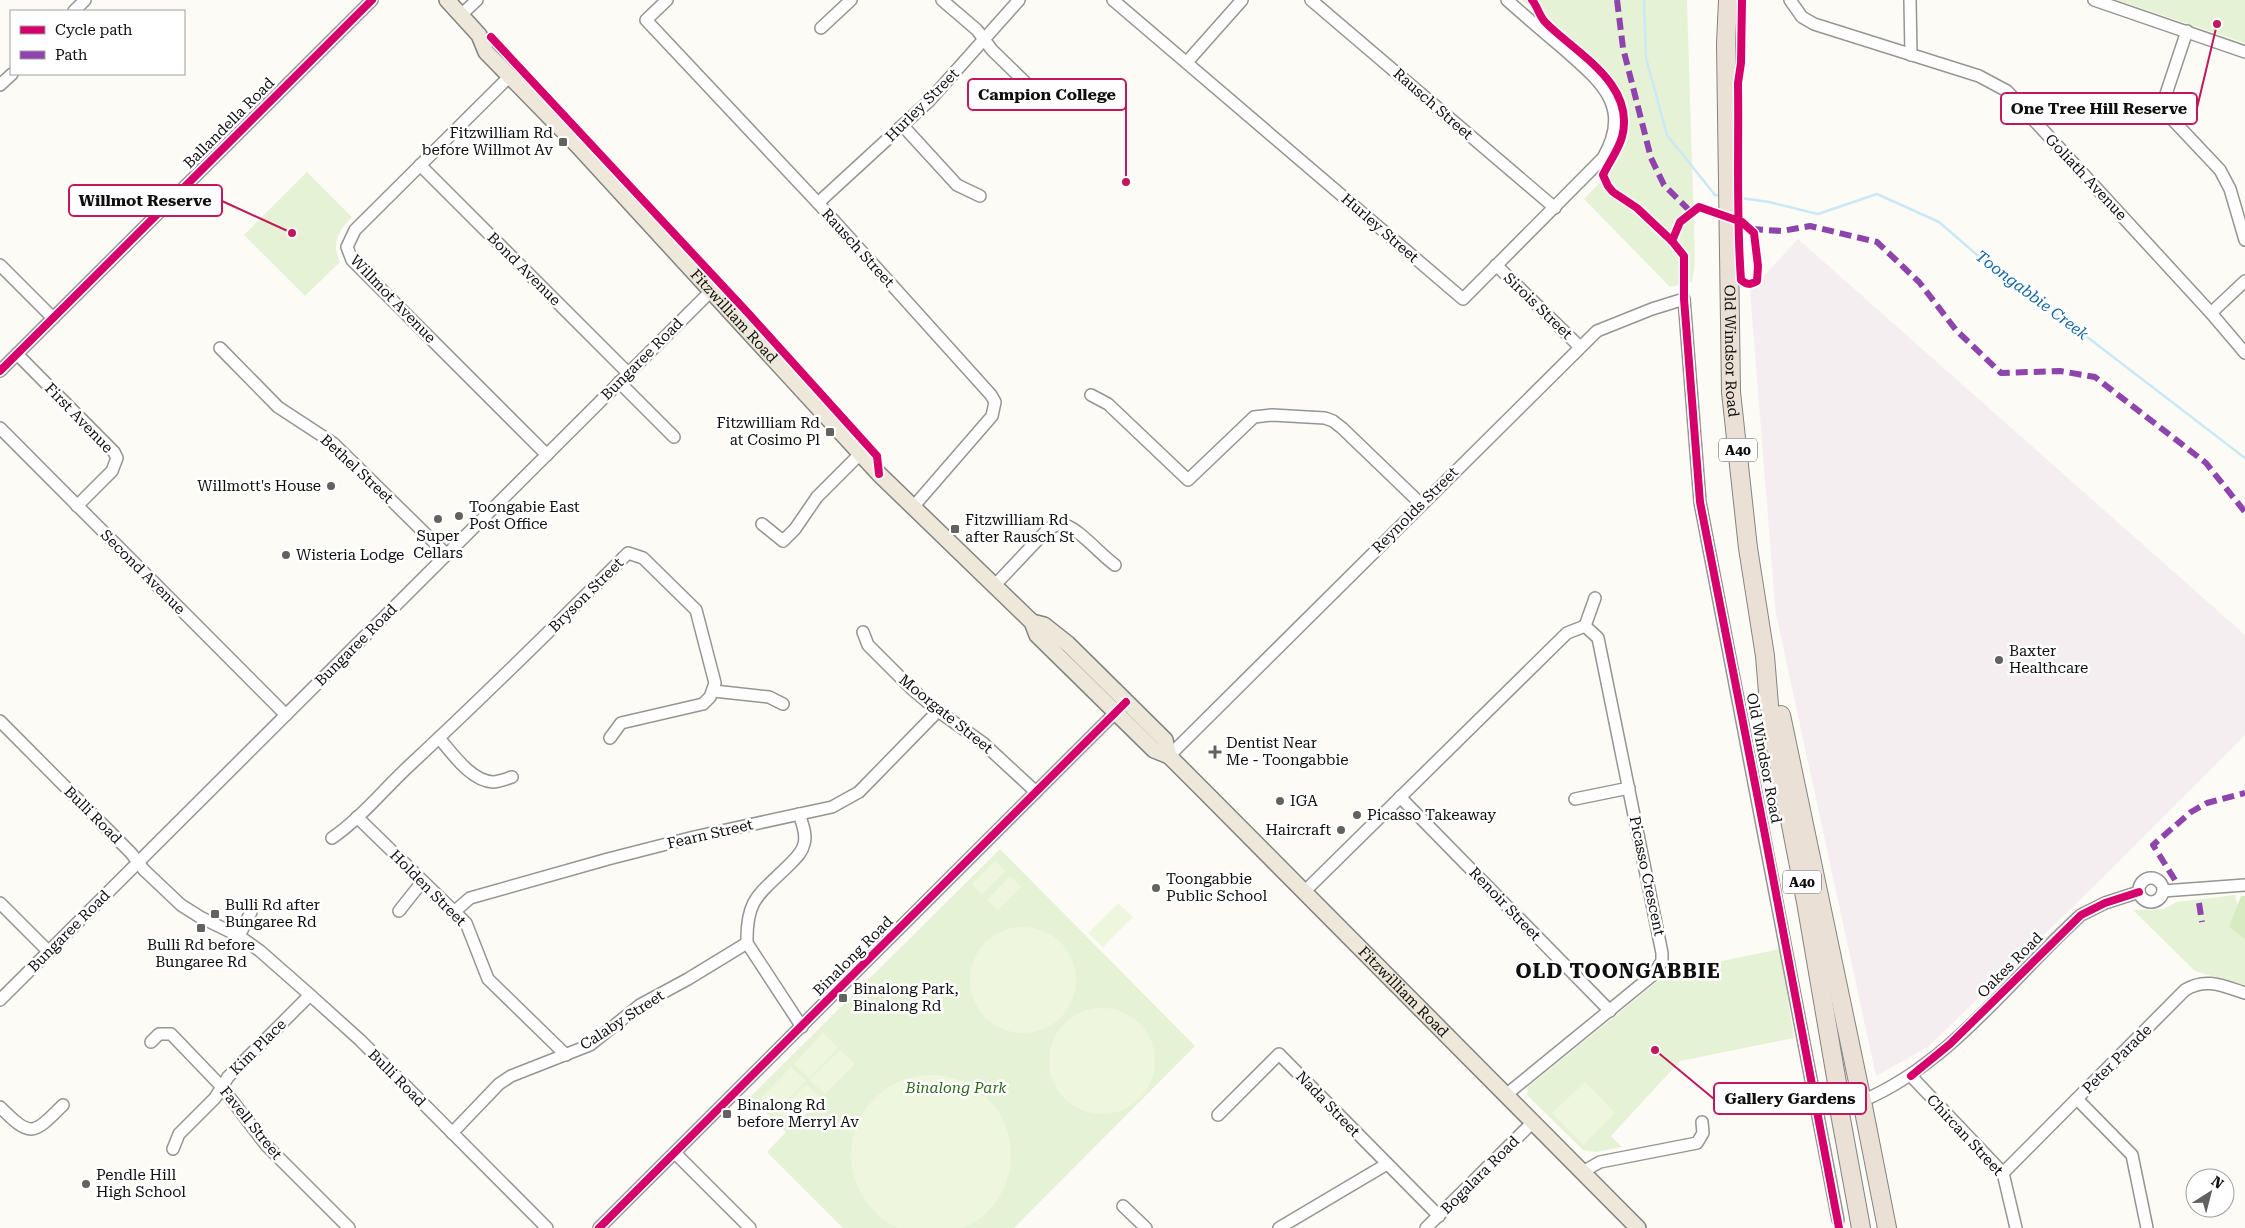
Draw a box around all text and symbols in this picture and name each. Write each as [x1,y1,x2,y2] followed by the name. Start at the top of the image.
[10,10,185,75] legend
[55,21,133,39] text: Cycle path
[55,46,88,64] text: Path
[882,64,963,145] street label: Hurley Street
[1389,65,1477,144] street label: Rausch Street
[180,74,278,172] street label: Ballandella Road
[968,79,1126,110] callout: Campion College
[978,85,1116,104] text: Campion College
[2001,93,2197,124] callout: One Tree Hill Reserve
[2011,99,2187,118] text: One Tree Hill Reserve
[422,124,553,159] place label: Fitzwilliam Rd before Willmot Av
[2041,130,2131,224] street label: Goliath Avenue
[557,136,569,148] marker: Fitzwilliam Rd before Willmot Av
[69,185,222,216] callout: Willmot Reserve
[1338,190,1423,267] street label: Hurley Street
[78,191,212,210] text: Willmot Reserve
[818,205,898,291] street label: Rausch Street
[484,229,564,309] street label: Bond Avenue
[1972,246,2093,344] water label: Toongabbie Creek
[346,251,440,347] street label: Willmot Avenue
[687,265,782,367] street label: Fitzwilliam Road
[1500,269,1576,343] street label: Sirois Street
[1720,285,1743,418] street label: Old Windsor Road
[597,314,687,404] street label: Bungaree Road
[41,379,117,457] street label: First Avenue
[717,414,820,449] place label: Fitzwilliam Rd at Cosimo Pl
[824,426,836,438] marker: Fitzwilliam Rd at Cosimo Pl
[317,431,398,508] street label: Bethel Street
[1719,438,1757,462] road number: A40
[1368,463,1462,557] street label: Reynolds Street
[197,477,321,495] place label: Willmott's House
[325,480,337,492] marker: Willmott's House
[469,498,580,533] place label: Toongabie East Post Office
[453,510,465,522] marker: Toongabie East Post Office
[965,511,1075,546] place label: Fitzwilliam Rd after Rausch St
[432,513,444,525] marker: Super Cellars
[949,523,961,535] marker: Fitzwilliam Rd after Rausch St
[97,526,189,618] street label: Second Avenue
[413,527,463,562] place label: Super Cellars
[296,546,404,564] place label: Wisteria Lodge
[280,549,292,561] marker: Wisteria Lodge
[545,554,627,636] street label: Bryson Street
[311,600,401,690] street label: Bungaree Road
[2009,642,2088,677] place label: Baxter Healthcare
[1993,654,2005,666] marker: Baxter Healthcare
[896,671,997,758] street label: Moorgate Street
[1743,691,1786,825] street label: Old Windsor Road
[1226,734,1349,769] place label: Dentist Near Me - Toongabbie
[1208,745,1222,759] marker: Dentist Near Me - Toongabbie
[60,782,126,848] street label: Bulli Road
[1290,792,1318,810] place label: IGA
[1274,795,1286,807] marker: IGA
[1367,806,1496,824] place label: Picasso Takeaway
[1351,809,1363,821] marker: Picasso Takeaway
[1626,814,1669,938] street label: Picasso Crescent
[665,815,755,853] street label: Fearn Street
[1265,821,1331,839] place label: Haircraft
[1335,824,1347,836] marker: Haircraft
[386,846,470,930] street label: Holden Street
[1465,864,1545,945] street label: Renoir Street
[1166,870,1268,905] place label: Toongabbie Public School
[1783,870,1821,894] road number: A40
[1150,882,1162,894] marker: Toongabbie Public School
[24,886,114,976] street label: Bungaree Road
[225,896,320,931] place label: Bulli Rd after Bungaree Rd
[209,908,221,920] marker: Bulli Rd after Bungaree Rd
[809,912,897,1000] street label: Binalong Road
[195,922,207,934] marker: Bulli Rd before Bungaree Rd
[1974,928,2047,1001] street label: Oakes Road
[147,936,255,971] place label: Bulli Rd before Bungaree Rd
[1355,943,1453,1041] street label: Fitzwilliam Road
[1515,959,1721,983] district label: OLD TOONGABBIE
[853,980,959,1015] place label: Binalong Park, Binalong Rd
[577,986,668,1054] street label: Calaby Street
[837,992,849,1004] marker: Binalong Park, Binalong Rd
[226,1015,290,1079] street label: Kim Place
[2079,1021,2155,1097] street label: Peter Parade
[364,1045,430,1111] street label: Bulli Road
[1292,1067,1364,1141] street label: Nada Street
[905,1079,1007,1097] park label: Binalong Park
[216,1083,286,1163] street label: Favell Street
[1714,1083,1866,1114] callout: Gallery Gardens
[1724,1089,1856,1108] text: Gallery Gardens
[1923,1091,2007,1180] street label: Chircan Street
[737,1096,859,1131] place label: Binalong Rd before Merryl Av
[721,1108,733,1120] marker: Binalong Rd before Merryl Av
[1437,1132,1523,1218] street label: Bogalara Road
[96,1166,186,1201] place label: Pendle Hill High School
[2185,1168,2235,1218] north arrow
[2209,1173,2227,1192] text: N
[80,1178,92,1190] marker: Pendle Hill High School

